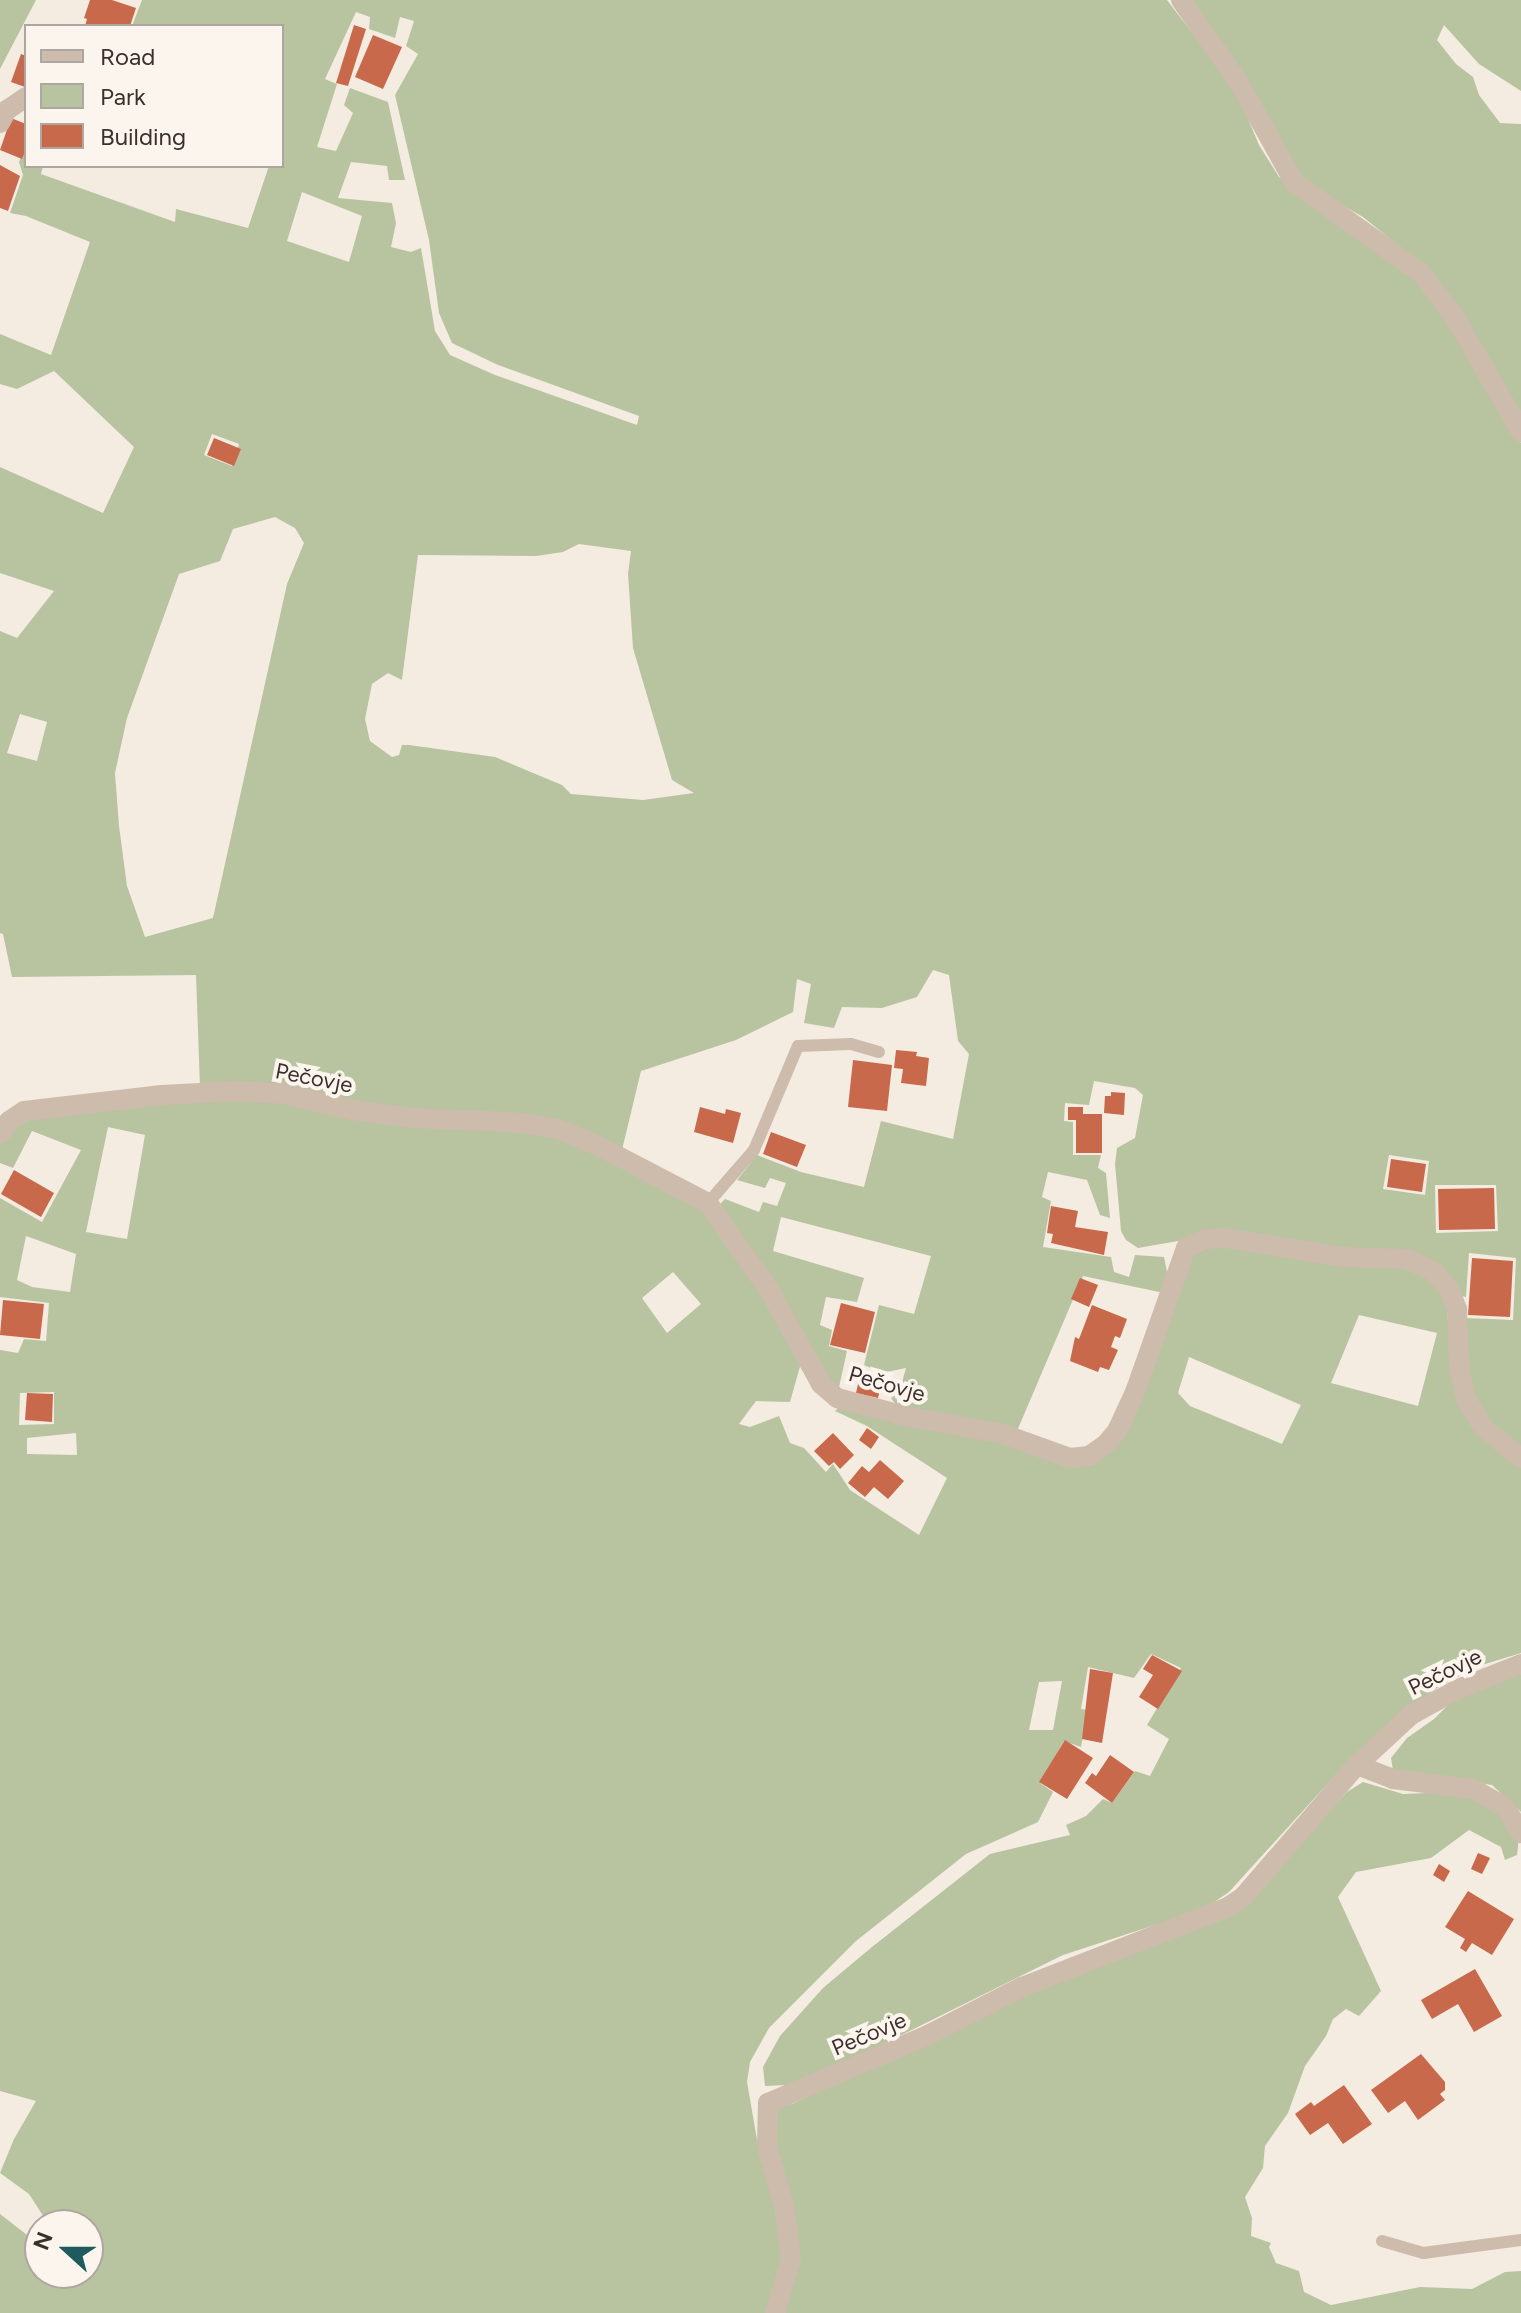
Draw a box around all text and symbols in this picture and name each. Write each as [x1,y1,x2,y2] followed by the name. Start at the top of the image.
[24,24,284,168] legend
[100,42,155,71] text: Road
[100,82,146,111] text: Park
[100,122,186,151] text: Building
[273,1058,355,1098] street label: Pečovje
[846,1361,928,1407] street label: Pečovje
[1404,1643,1486,1701] street label: Pečovje
[828,2007,910,2061] street label: Pečovje
[24,2209,104,2289] north arrow
[27,2228,59,2254] text: N

